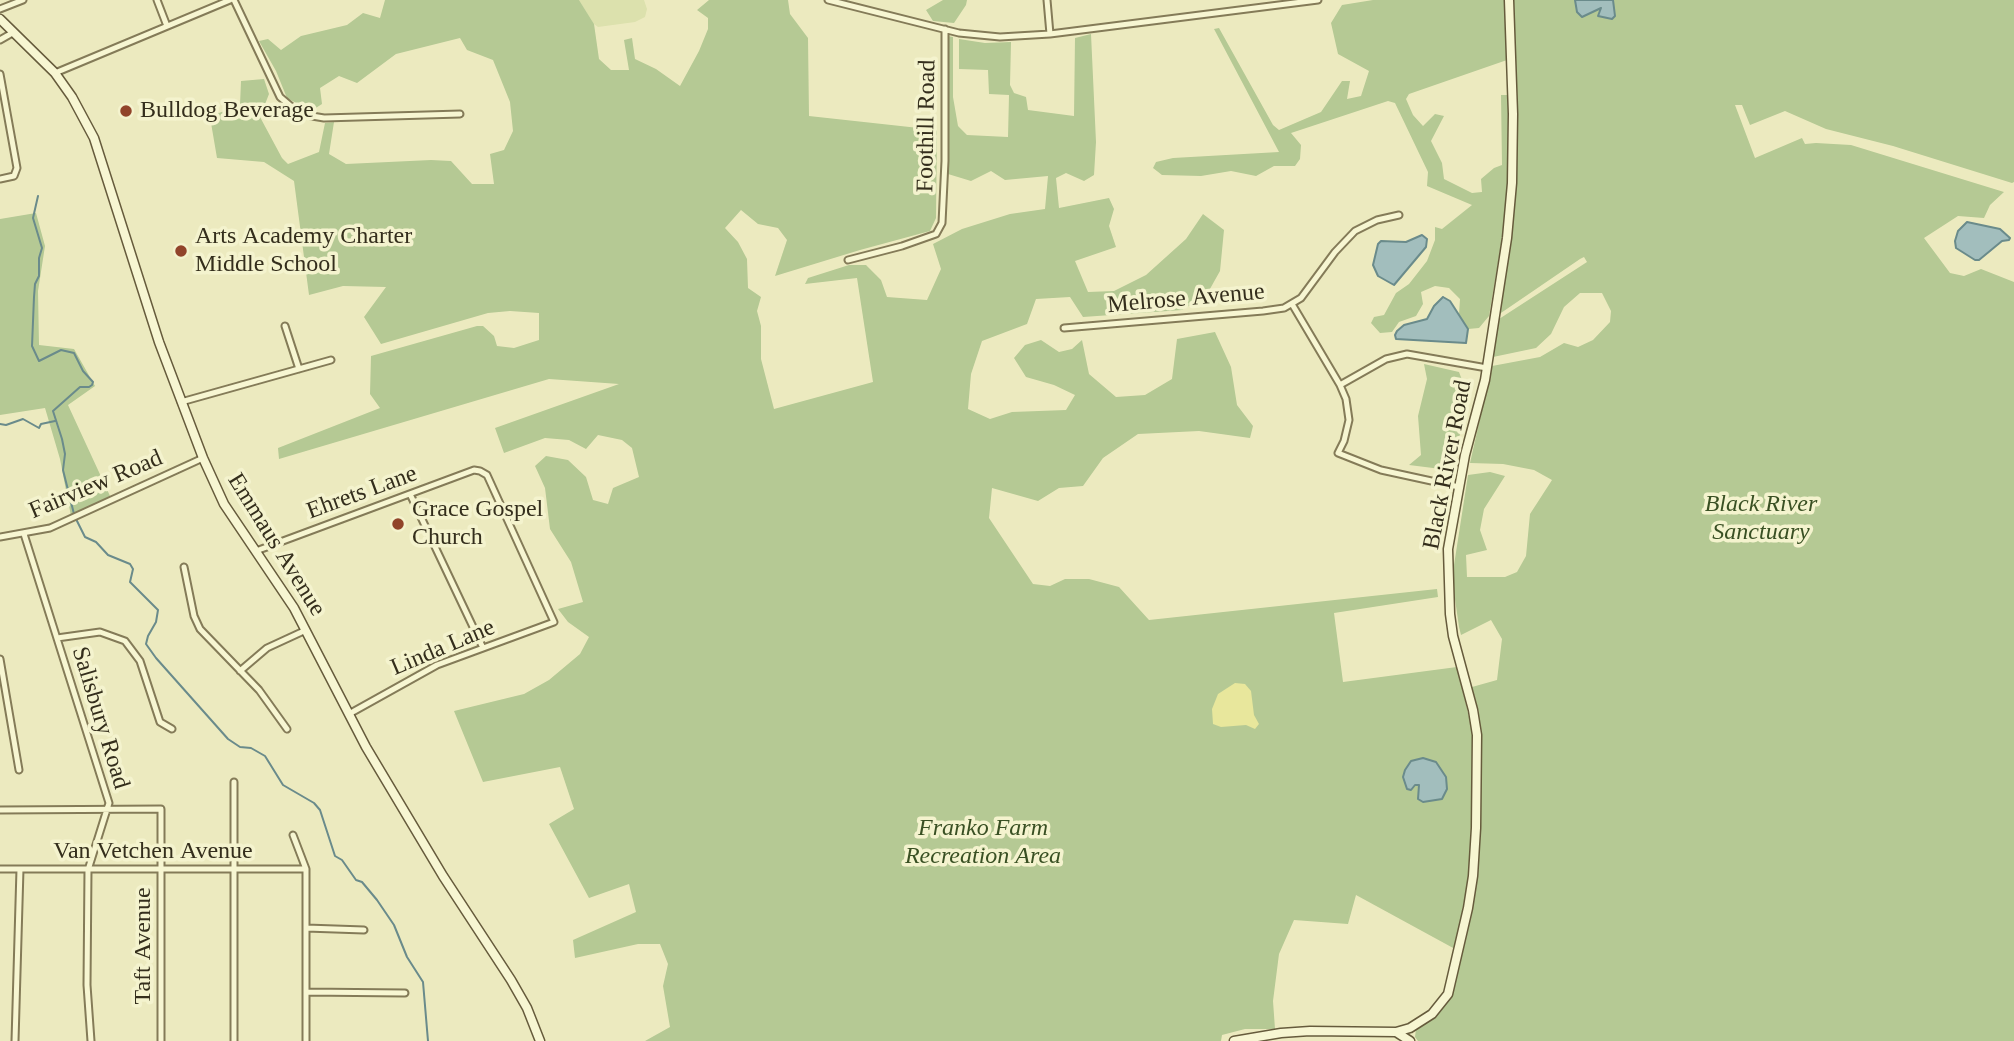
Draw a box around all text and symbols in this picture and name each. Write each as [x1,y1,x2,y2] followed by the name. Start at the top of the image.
[911,59,943,193] street label: Foothill Road
[140,97,314,125] place label: Bulldog Beverage
[118,103,134,119] marker: Bulldog Beverage
[195,223,412,279] place label: Arts Academy Charter Middle School
[173,243,189,259] marker: Arts Academy Charter Middle School
[1106,278,1266,320] street label: Melrose Avenue
[1417,378,1479,552] street label: Black River Road
[25,444,167,526] street label: Fairview Road
[303,460,421,526] street label: Ehrets Lane
[221,468,331,622] street label: Emmaus Avenue
[1705,491,1817,547] park label: Black River Sanctuary
[412,496,543,552] place label: Grace Gospel Church
[390,516,406,532] marker: Grace Gospel Church
[387,613,499,683] street label: Linda Lane
[65,643,135,793] street label: Salisbury Road
[905,815,1061,871] park label: Franko Farm Recreation Area
[53,838,253,866] street label: Van Vetchen Avenue
[130,887,158,1005] street label: Taft Avenue

